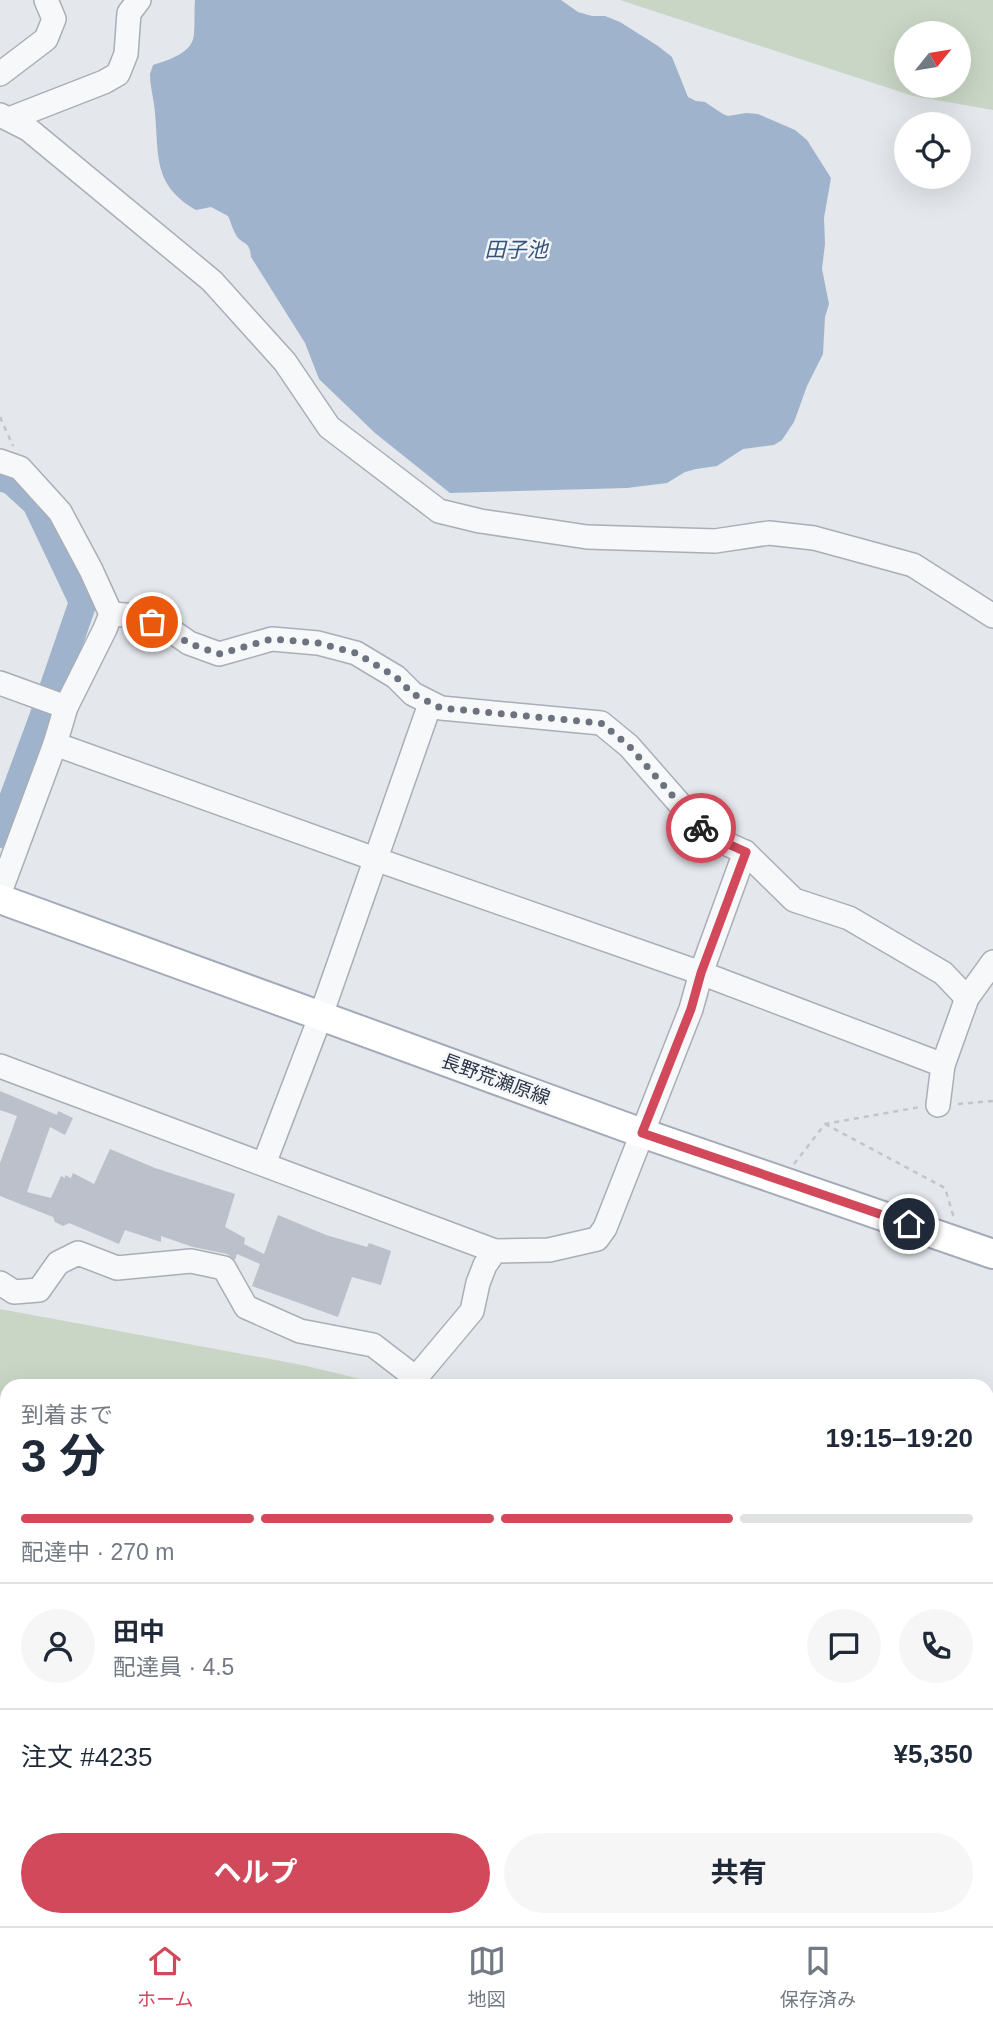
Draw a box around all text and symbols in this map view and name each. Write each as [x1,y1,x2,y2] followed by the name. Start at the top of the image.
[894,21,971,98] north arrow
[894,21,971,189] map controls
[894,112,971,189] button: locate
[485,238,549,261] water label: 田子池
[122,592,182,652] pin
[133,603,171,641] icon: bag
[666,793,736,863] courier
[682,809,720,847] icon: bike
[439,1050,553,1109] street label: 長野荒瀬原線
[879,1194,939,1254] pin
[890,1205,928,1243] icon: home
[21,1402,113,1428] text: 到着まで
[826,1423,973,1453] text: 19:15–19:20
[21,1430,105,1482] text: 3 分
[21,1539,174,1565] text: 配達中 · 270 m
[21,1609,95,1683] button: person
[807,1609,881,1683] button: chat
[899,1609,973,1683] button: phone
[113,1617,165,1647] text: 田中
[113,1654,234,1680] text: 配達員 · 4.5
[893,1739,973,1769] text: ¥5,350
[21,1742,153,1772] text: 注文 #4235
[21,1833,490,1913] button: ヘルプ
[504,1833,973,1913] button: 共有
[137,1942,194,2011] tab: ホーム
[468,1942,506,2011] tab: 地図
[780,1942,856,2011] tab: 保存済み

